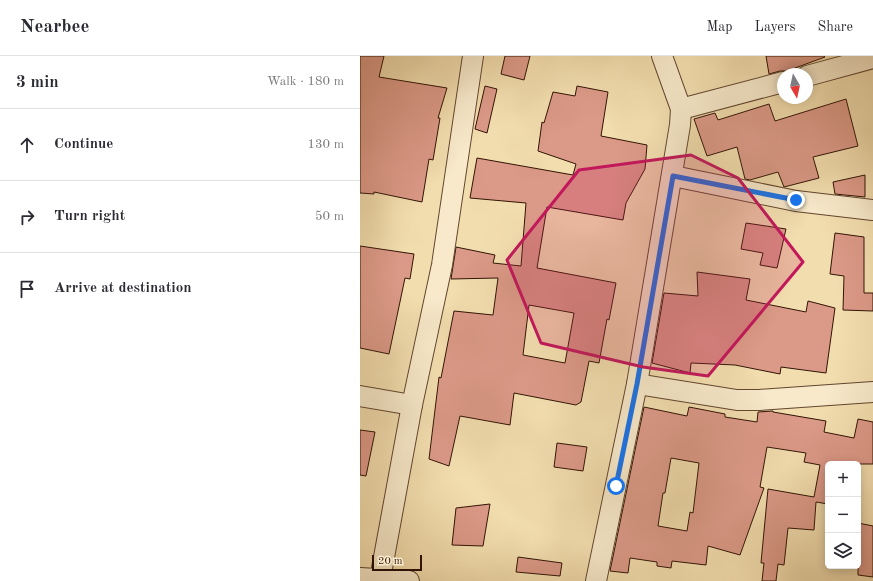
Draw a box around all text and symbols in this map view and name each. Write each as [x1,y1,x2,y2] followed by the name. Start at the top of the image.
[20,18,89,37] text: Nearbee
[707,20,733,34] text: Map
[755,20,796,34] text: Layers
[818,20,853,34] text: Share
[777,68,813,104] north arrow
[16,74,59,91] text: 3 min
[267,75,344,88] text: Walk · 180 m
[16,134,38,156] icon: ahead
[54,137,113,152] text: Continue
[307,138,344,151] text: 130 m
[787,191,805,209] route end
[16,206,38,228] icon: right
[54,209,125,224] text: Turn right
[315,210,344,223] text: 50 m
[16,278,38,300] icon: arrive
[54,281,192,296] text: Arrive at destination
[825,461,861,569] map controls
[825,461,861,497] button: +
[607,477,625,495] route start
[825,497,861,533] button: −
[825,533,861,569] button: layers
[372,553,422,572] scale bar
[378,556,403,567] text: 20 m

